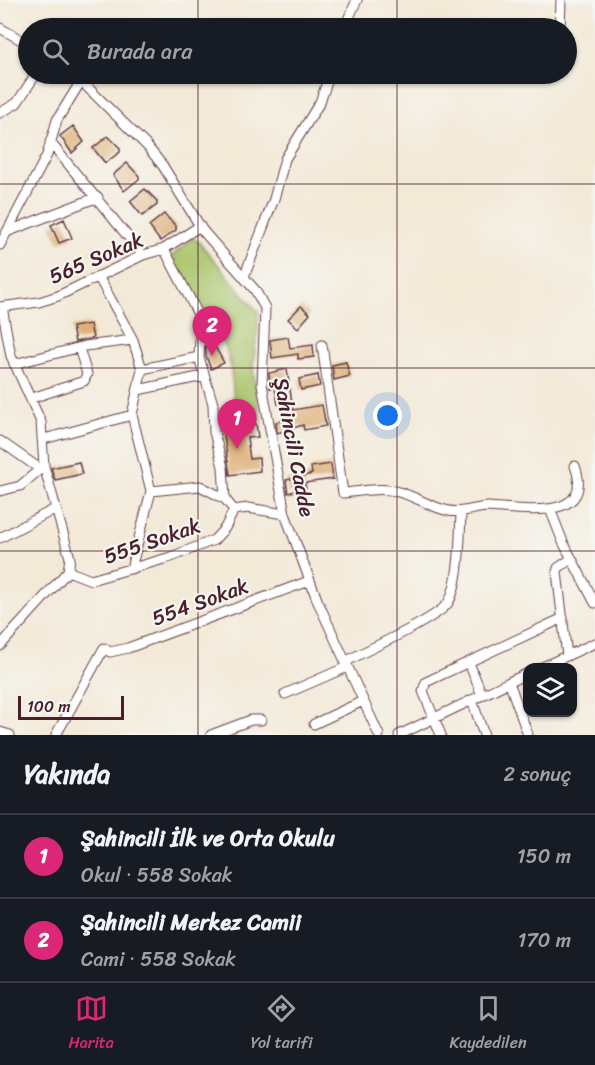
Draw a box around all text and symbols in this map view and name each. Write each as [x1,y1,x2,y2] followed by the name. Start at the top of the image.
[18,18,577,84] search box
[87,32,192,71] text: Burada ara
[39,35,72,68] icon: search
[43,221,149,295] street label: 565 Sokak
[192,306,232,356] pin: 2
[262,374,326,520] street label: Şahincili Cadde
[218,400,256,449] pin: 1
[373,401,402,430] your location
[98,507,206,575] street label: 555 Sokak
[146,567,254,637] street label: 554 Sokak
[523,663,577,717] map controls
[523,663,577,717] button: layers
[27,692,71,721] text: 100 m
[18,693,124,720] scale bar
[24,751,110,797] text: Yakında
[503,757,571,792] text: 2 sonuç
[81,819,335,858] text: Şahincili İlk ve Orta Okulu
[39,839,48,874] text: 1
[517,839,571,874] text: 150 m
[81,858,232,893] text: Okul · 558 Sokak
[81,903,301,942] text: Şahincili Merkez Camii
[38,923,49,958] text: 2
[518,923,571,958] text: 170 m
[81,942,236,977] text: Cami · 558 Sokak
[68,992,114,1057] tab: Harita
[251,992,313,1057] tab: Yol tarifi
[450,992,527,1057] tab: Kaydedilen

